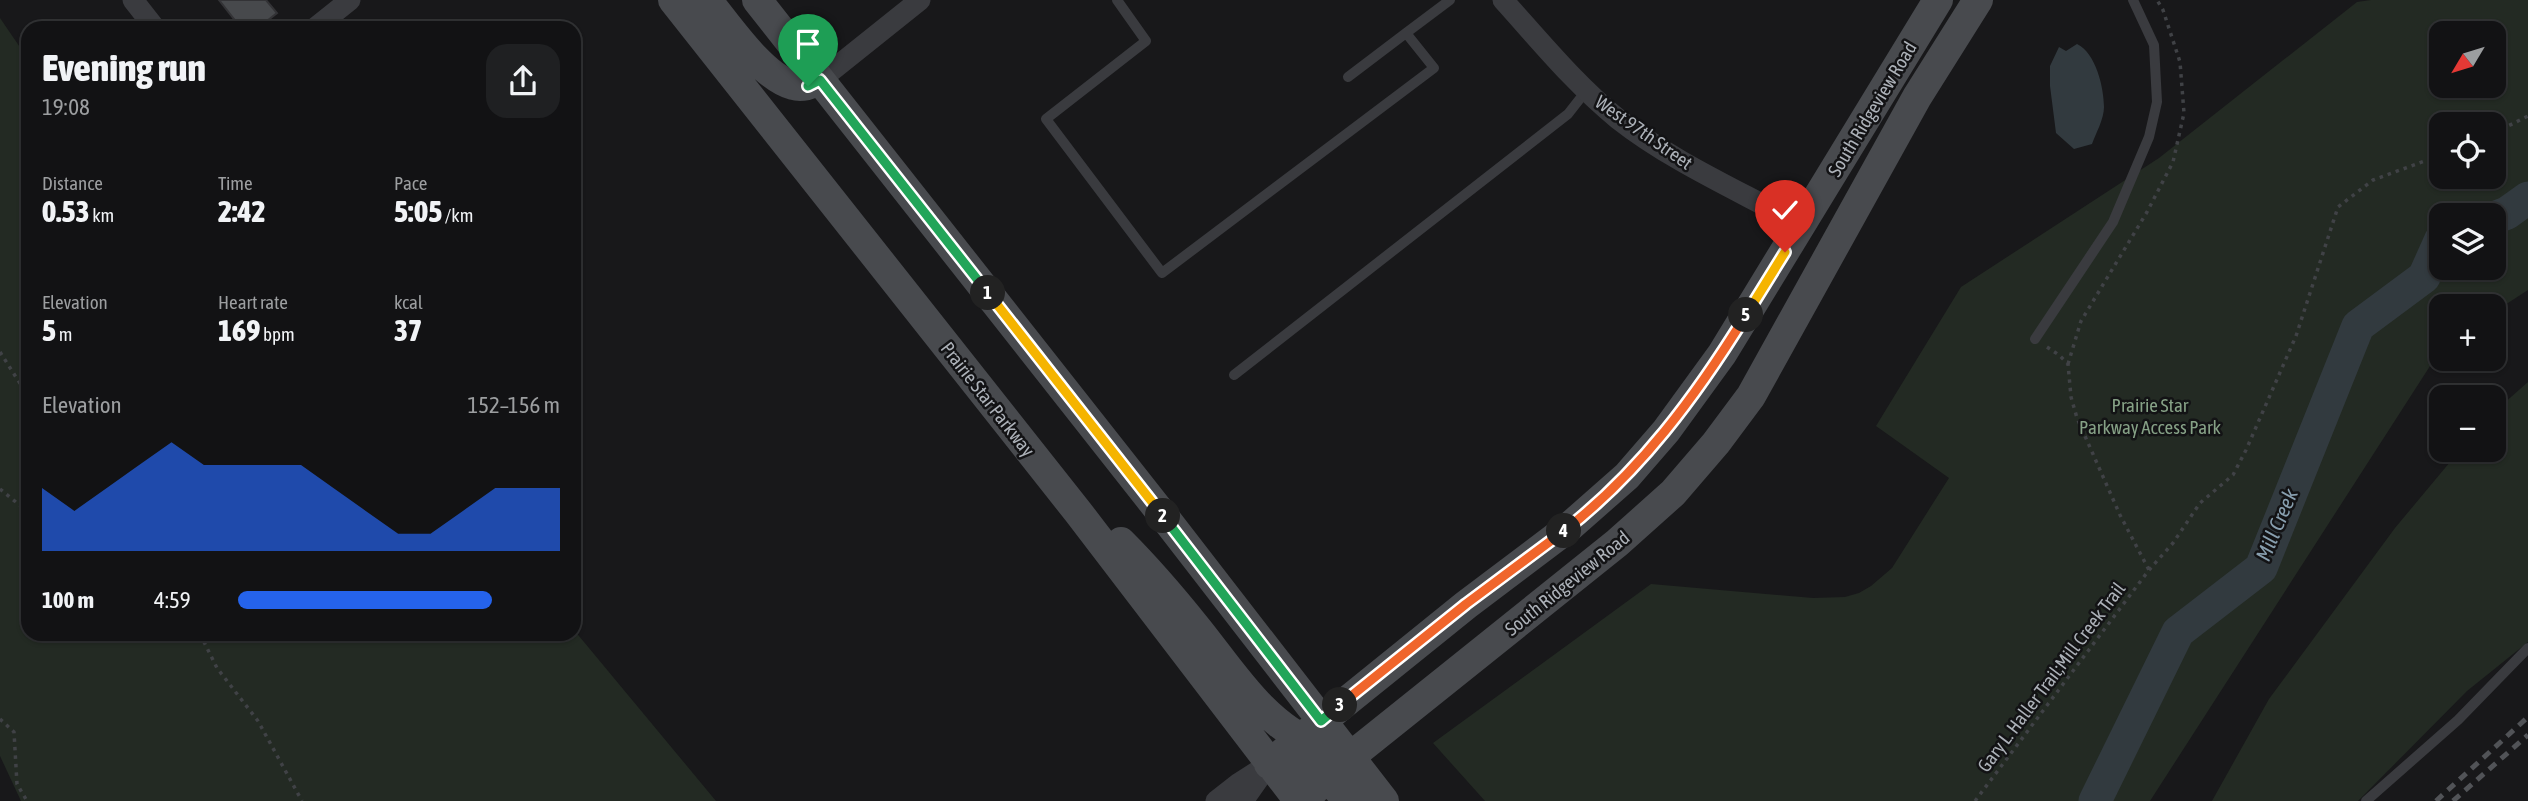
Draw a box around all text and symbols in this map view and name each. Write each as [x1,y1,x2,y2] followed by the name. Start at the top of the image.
[778,14,838,86] pin
[2429,21,2506,98] north arrow
[2429,21,2506,462] map controls
[789,25,827,63] icon: arrive
[1823,38,1921,180] street label: South Ridgeview Road
[486,44,560,118] button: share
[42,46,206,89] text: Evening run
[1591,90,1697,174] street label: West 97th Street
[42,94,90,120] text: 19:08
[2429,112,2506,189] button: locate
[42,172,103,194] text: Distance
[218,172,253,194] text: Time
[394,172,427,194] text: Pace
[1755,180,1815,252] pin
[1766,191,1804,229] icon: check
[42,194,90,228] text: 0.53
[218,194,266,228] text: 2:42
[394,194,442,228] text: 5:05
[2429,203,2506,280] button: layers
[90,204,114,226] text: km
[442,204,473,226] text: /km
[970,276,1006,310] pin: 1
[983,281,992,303] text: 1
[42,291,108,313] text: Elevation
[218,291,288,313] text: Heart rate
[394,291,423,313] text: kcal
[2429,294,2506,371] button: +
[1728,298,1764,332] pin: 5
[1741,303,1750,325] text: 5
[42,313,56,347] text: 5
[218,313,260,347] text: 169
[394,313,422,347] text: 37
[56,323,72,345] text: m
[260,323,295,345] text: bpm
[937,337,1040,461] street label: Prairie Star Parkway
[2429,385,2506,462] button: −
[42,392,122,418] text: Elevation
[467,392,560,418] text: 152–156 m
[2079,394,2222,438] park label: Prairie Star Parkway Access Park
[2250,484,2302,564] water label: Mill Creek
[1146,498,1180,534] pin: 2
[1158,504,1167,526] text: 2
[1546,514,1582,548] pin: 4
[1559,519,1568,541] text: 4
[1500,526,1634,640] street label: South Ridgeview Road
[1973,578,2129,776] street label: Gary L. Haller Trail;Mill Creek Trail
[42,587,94,613] text: 100 m
[154,587,191,613] text: 4:59
[1322,688,1358,722] pin: 3
[1335,693,1344,715] text: 3

